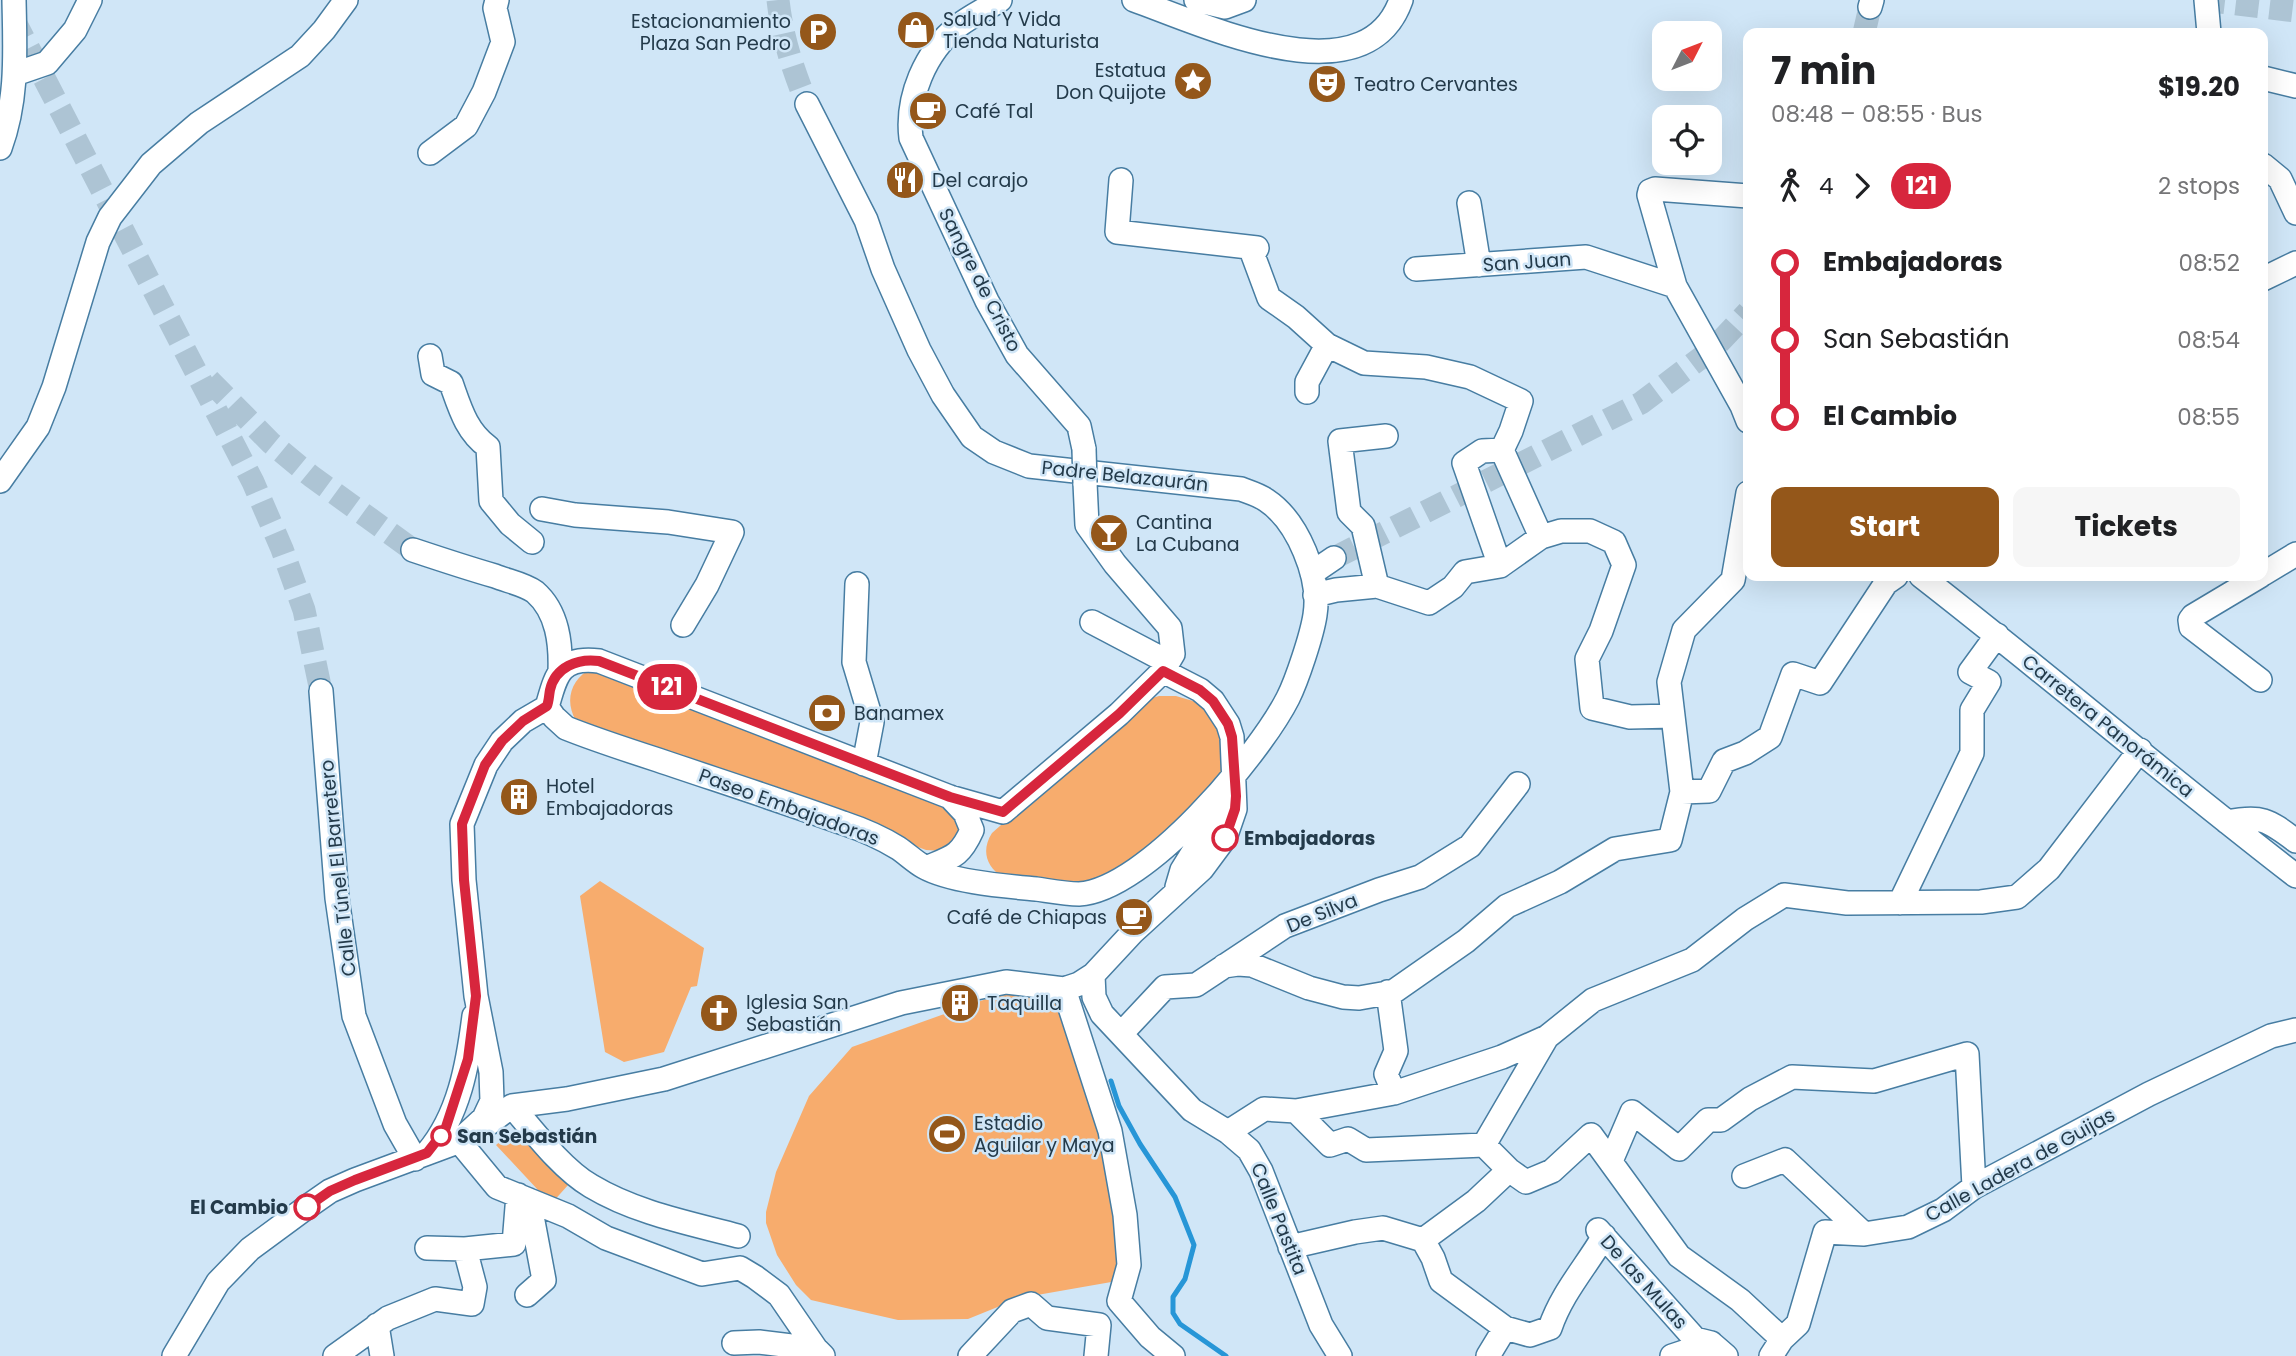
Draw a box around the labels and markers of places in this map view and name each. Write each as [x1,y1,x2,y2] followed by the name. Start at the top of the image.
[943,6,1099,55] place label: Salud Y Vida Tienda Naturista
[631,8,791,57] place label: Estacionamiento Plaza San Pedro
[895,9,937,51] shop icon: Salud Y Vida Tienda Naturista
[797,11,839,53] parking icon: Estacionamiento Plaza San Pedro
[1056,57,1166,106] place label: Estatua Don Quijote
[1172,60,1214,102] place icon: Estatua Don Quijote
[1306,63,1348,105] theatre icon: Teatro Cervantes
[1354,71,1518,98] place label: Teatro Cervantes
[907,90,949,132] cafe icon: Café Tal
[955,98,1033,125] place label: Café Tal
[884,159,926,201] restaurant icon: Del carajo
[932,167,1028,194] place label: Del carajo
[1136,509,1240,558] place label: Cantina La Cubana
[1088,512,1130,554] bar icon: Cantina La Cubana
[806,692,848,734] bank icon: Banamex
[854,700,944,727] place label: Banamex
[546,773,673,822] place label: Hotel Embajadoras
[498,776,540,818] building icon: Hotel Embajadoras
[1212,825,1238,851] marker: Embajadoras
[1244,825,1375,852] place label: Embajadoras
[1113,896,1155,938] cafe icon: Café de Chiapas
[947,904,1107,931] place label: Café de Chiapas
[939,982,981,1024] building icon: Taquilla
[746,989,849,1038] place label: Iglesia San Sebastián
[987,990,1062,1017] place label: Taquilla
[698,992,740,1034] church icon: Iglesia San Sebastián
[974,1110,1115,1159] place label: Estadio Aguilar y Maya
[926,1113,968,1155] sports icon: Estadio Aguilar y Maya
[457,1123,597,1150] place label: San Sebastián
[431,1126,451,1146] marker: San Sebastián
[190,1194,288,1221] place label: El Cambio
[294,1194,320,1220] marker: El Cambio

